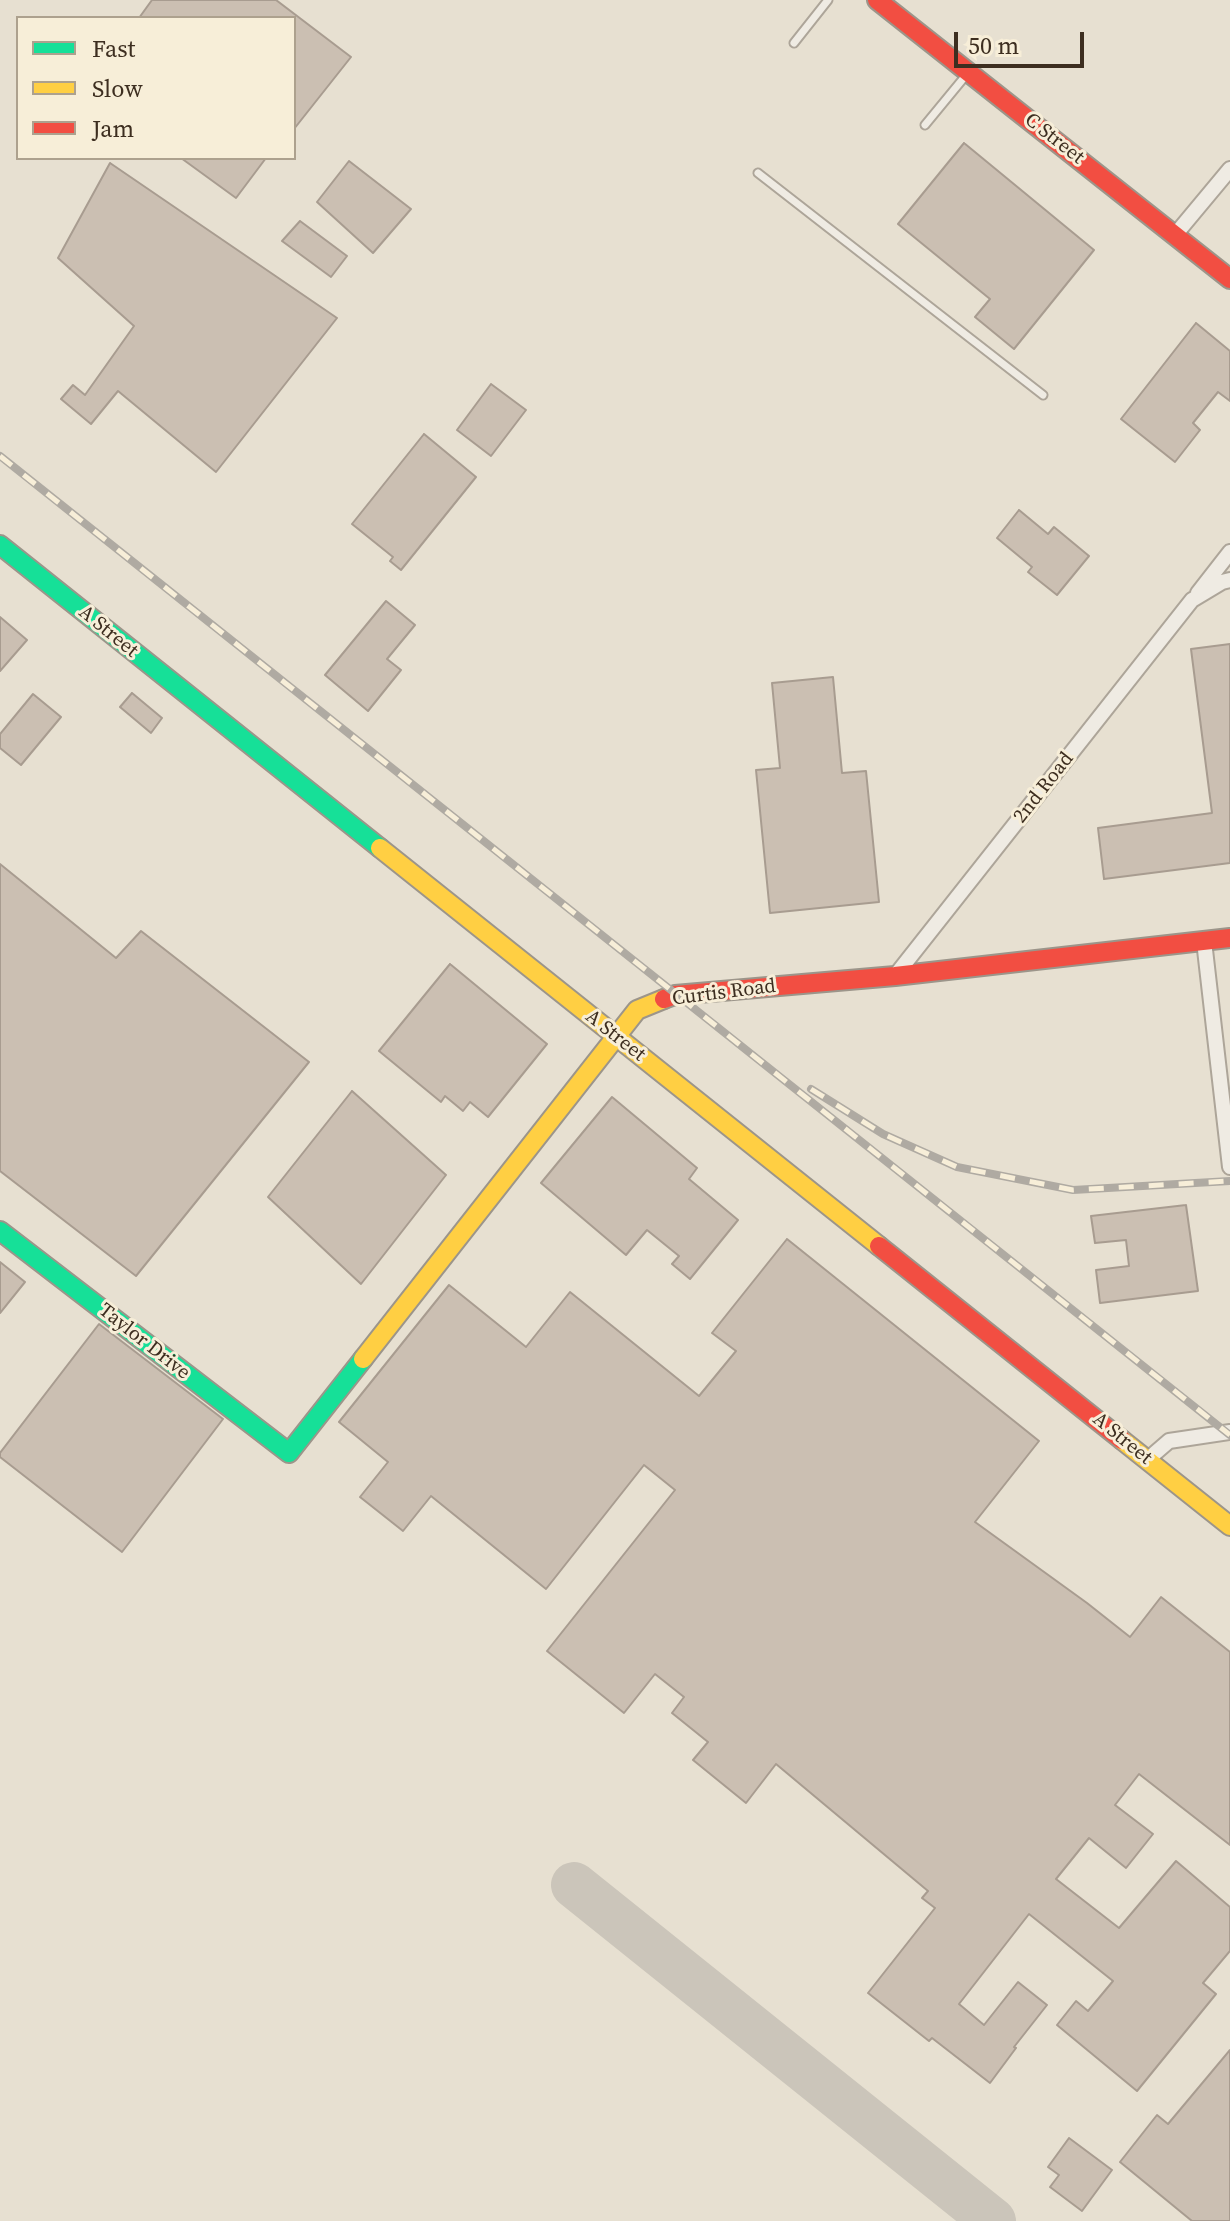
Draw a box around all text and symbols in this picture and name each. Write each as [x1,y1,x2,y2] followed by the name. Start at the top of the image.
[16,16,296,160] legend
[958,16,1088,66] scale bar
[968,29,1019,62] text: 50 m
[92,32,135,65] text: Fast
[92,72,143,105] text: Slow
[1019,108,1089,170] street label: C Street
[92,112,134,145] text: Jam
[73,601,143,663] street label: A Street
[1009,748,1079,828] street label: 2nd Road
[671,975,777,1011] street label: Curtis Road
[580,1005,650,1067] street label: A Street
[94,1299,194,1385] street label: Taylor Drive
[1087,1408,1157,1470] street label: A Street

